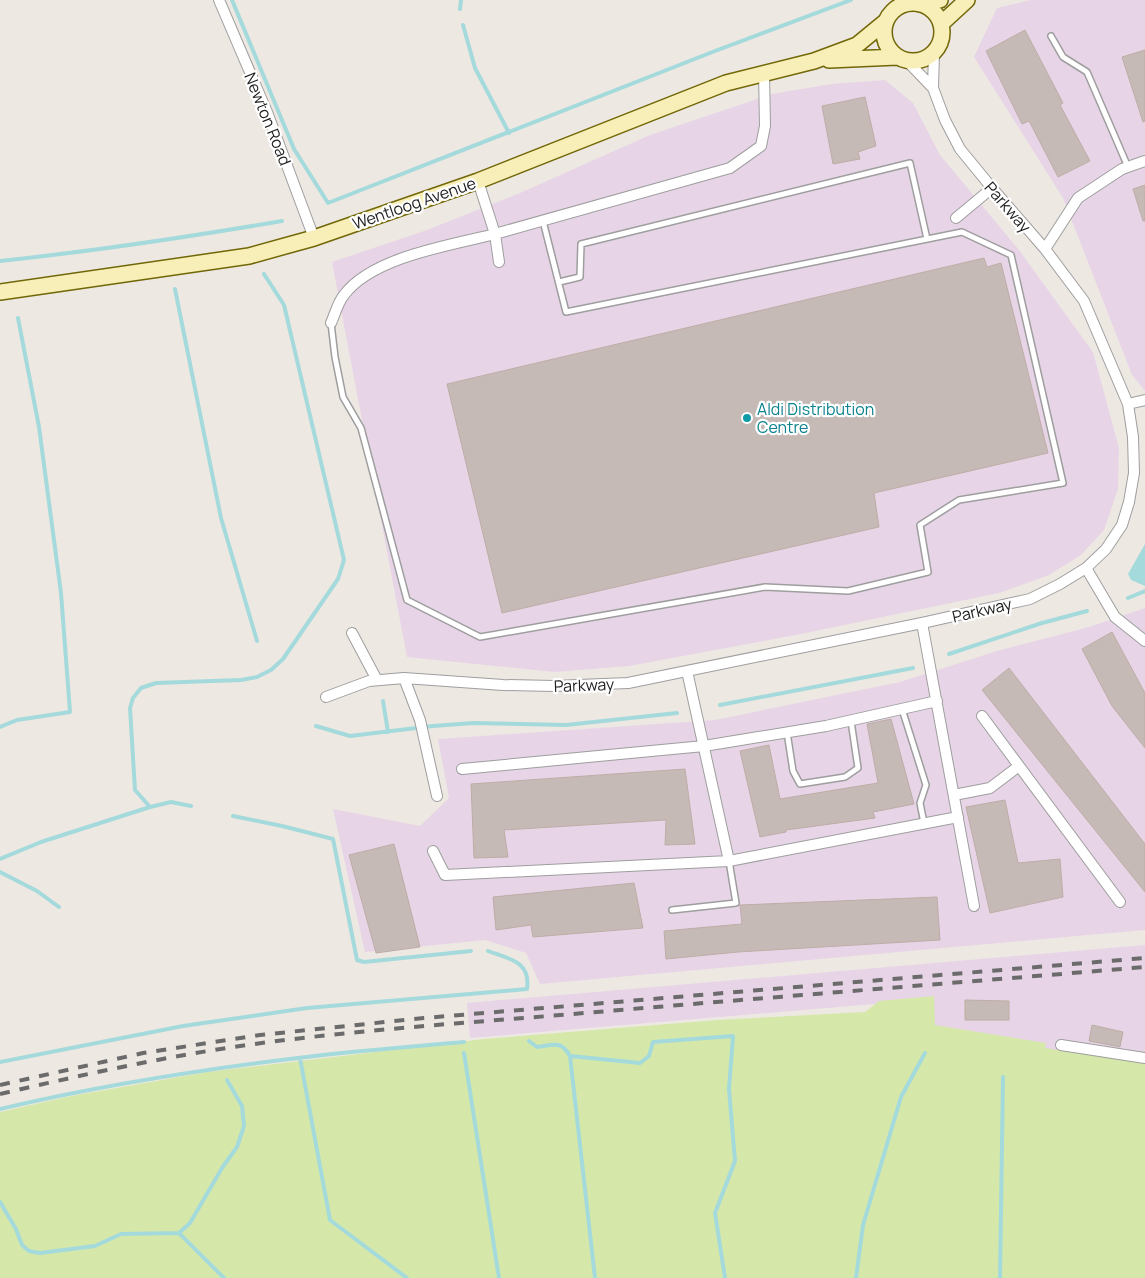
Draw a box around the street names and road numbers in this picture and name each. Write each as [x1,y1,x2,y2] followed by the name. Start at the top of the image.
[239,69,297,169] street label: Newton Road
[349,172,479,234] street label: Wentloog Avenue
[980,177,1037,237] street label: Parkway
[950,592,1015,628] street label: Parkway
[553,673,615,697] street label: Parkway

